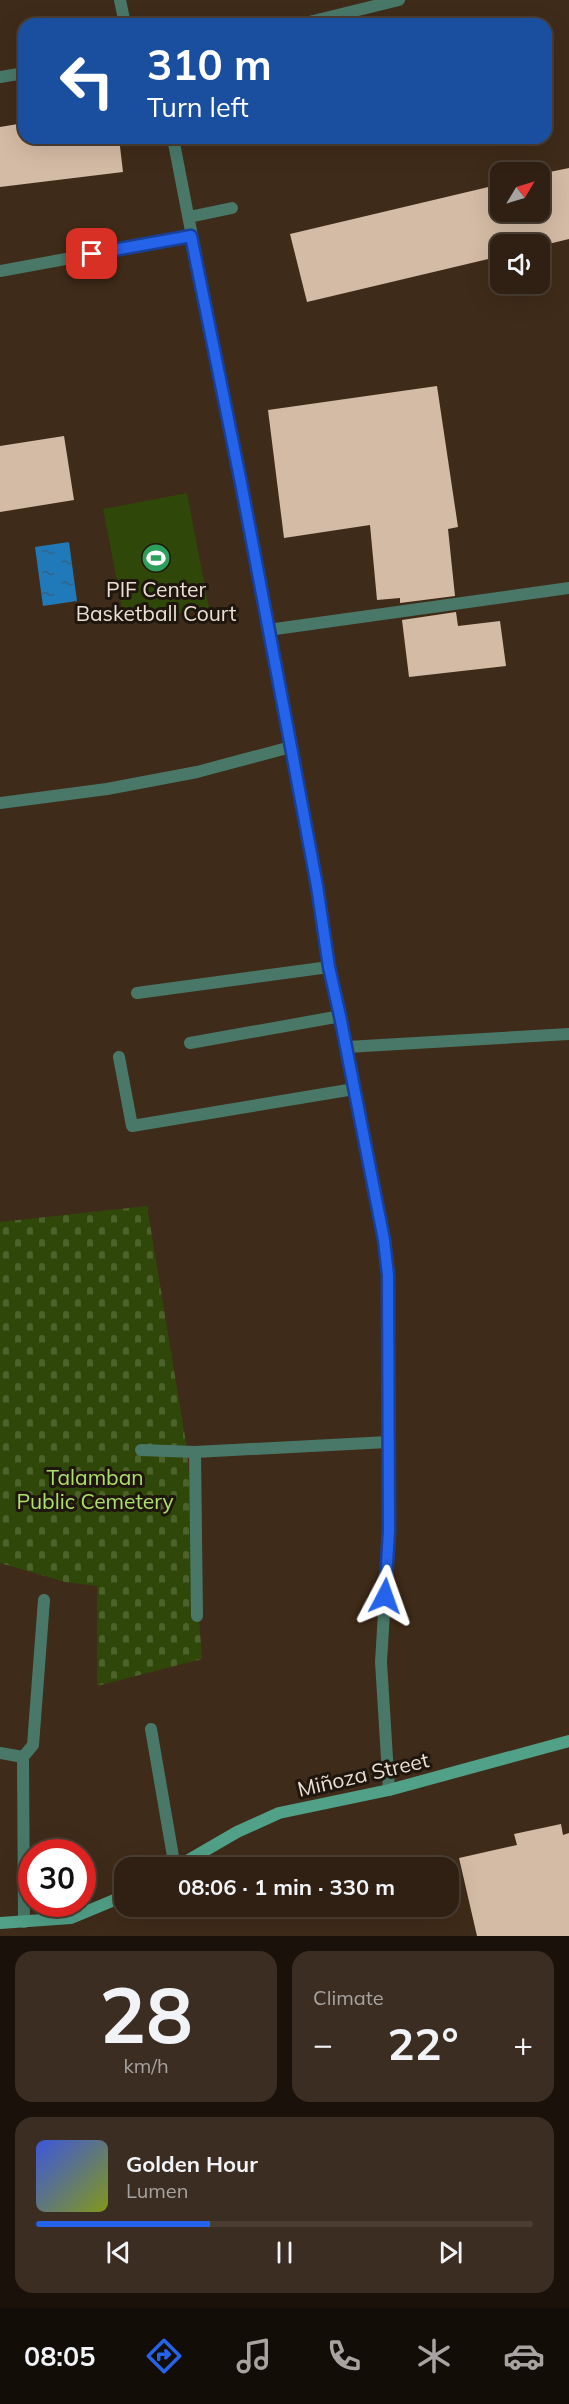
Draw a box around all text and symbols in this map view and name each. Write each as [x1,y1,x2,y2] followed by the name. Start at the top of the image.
[147,38,272,91] text: 310 m
[48,42,126,120] icon: left
[147,90,249,124] text: Turn left
[490,162,550,222] north arrow
[490,162,550,294] map controls
[66,228,117,279] pin
[490,234,550,294] button: sound
[75,237,108,270] icon: arrive
[140,542,172,574] sports icon: PIF Center Basketball Court
[76,576,236,626] place label: PIF Center Basketball Court
[16,1464,174,1514] park label: Talamban Public Cemetery
[353,1564,417,1628] position arrow
[295,1746,431,1802] street label: Miñoza Street
[18,1839,96,1917] speed limit sign: 30
[178,1873,395,1901] text: 08:06 · 1 min · 330 m
[99,1965,193,2063] text: 28
[313,1985,384,2010] text: Climate
[387,2015,459,2071] text: 22°
[313,2023,333,2064] text: −
[513,2023,533,2064] text: +
[123,2053,169,2078] text: km/h
[126,2150,258,2178] text: Golden Hour
[126,2178,188,2203] text: Lumen
[102,2236,135,2269] icon: previous
[268,2236,301,2269] icon: pause
[434,2236,467,2269] icon: next
[143,2335,185,2377] icon: directions
[233,2335,275,2377] icon: music
[323,2335,365,2377] icon: phone
[413,2335,455,2377] icon: climate
[503,2335,545,2377] icon: car
[24,2339,95,2373] text: 08:05

